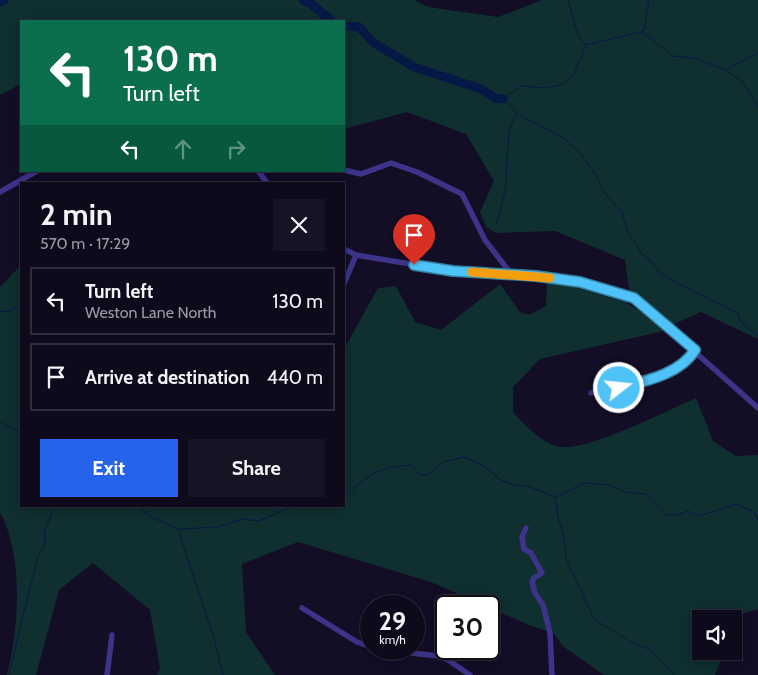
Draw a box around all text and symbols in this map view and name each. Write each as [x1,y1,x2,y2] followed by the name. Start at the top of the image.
[123,37,218,80] text: 130 m
[40,40,105,105] icon: left
[123,80,200,107] text: Turn left
[116,135,144,163] icon: left
[169,135,197,163] icon: ahead
[222,135,250,163] icon: right
[40,196,112,233] text: 2 min
[273,199,325,251] button: close
[393,214,435,265] pin
[400,221,428,249] icon: arrive
[40,234,130,253] text: 570 m · 17:29
[85,280,153,303] text: Turn left
[42,287,70,315] icon: left
[272,290,323,313] text: 130 m
[85,303,216,322] text: Weston Lane North
[592,361,644,413] position arrow
[42,363,70,391] icon: arrive
[85,366,249,389] text: Arrive at destination
[267,366,323,389] text: 440 m
[40,439,178,497] button: Exit
[188,439,325,497] button: Share
[435,595,500,660] speed limit sign: 30
[379,606,406,636] text: 29
[692,610,742,660] map controls
[692,610,742,660] button: sound
[379,632,406,647] text: km/h

